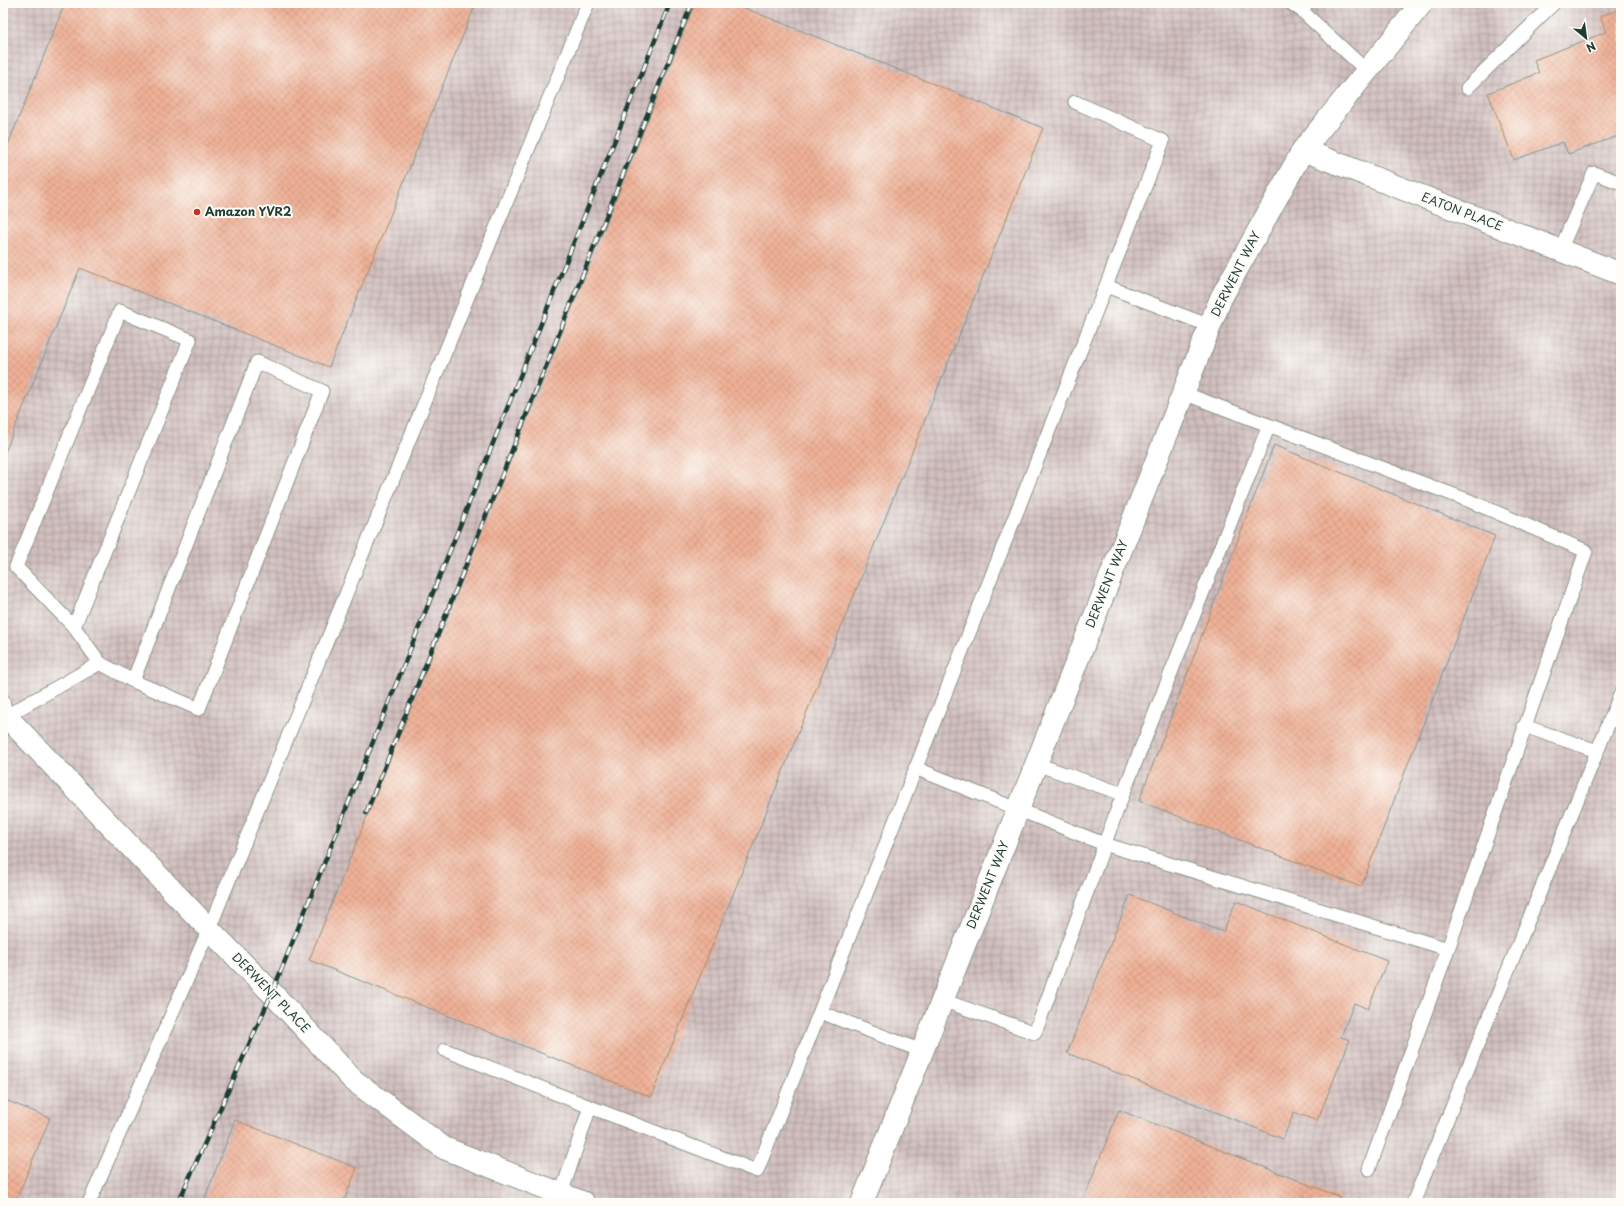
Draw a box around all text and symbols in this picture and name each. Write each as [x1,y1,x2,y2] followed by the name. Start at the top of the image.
[1566,18,1606,58] north arrow
[1583,38,1599,57] text: N
[1419,187,1506,235] street label: EATON PLACE
[205,202,292,220] place label: Amazon YVR2
[192,207,202,217] marker: Amazon YVR2
[1206,228,1264,319] street label: DERWENT WAY
[1080,537,1132,630] street label: DERWENT WAY
[961,838,1013,931] street label: DERWENT WAY
[228,948,315,1037] street label: DERWENT PLACE

